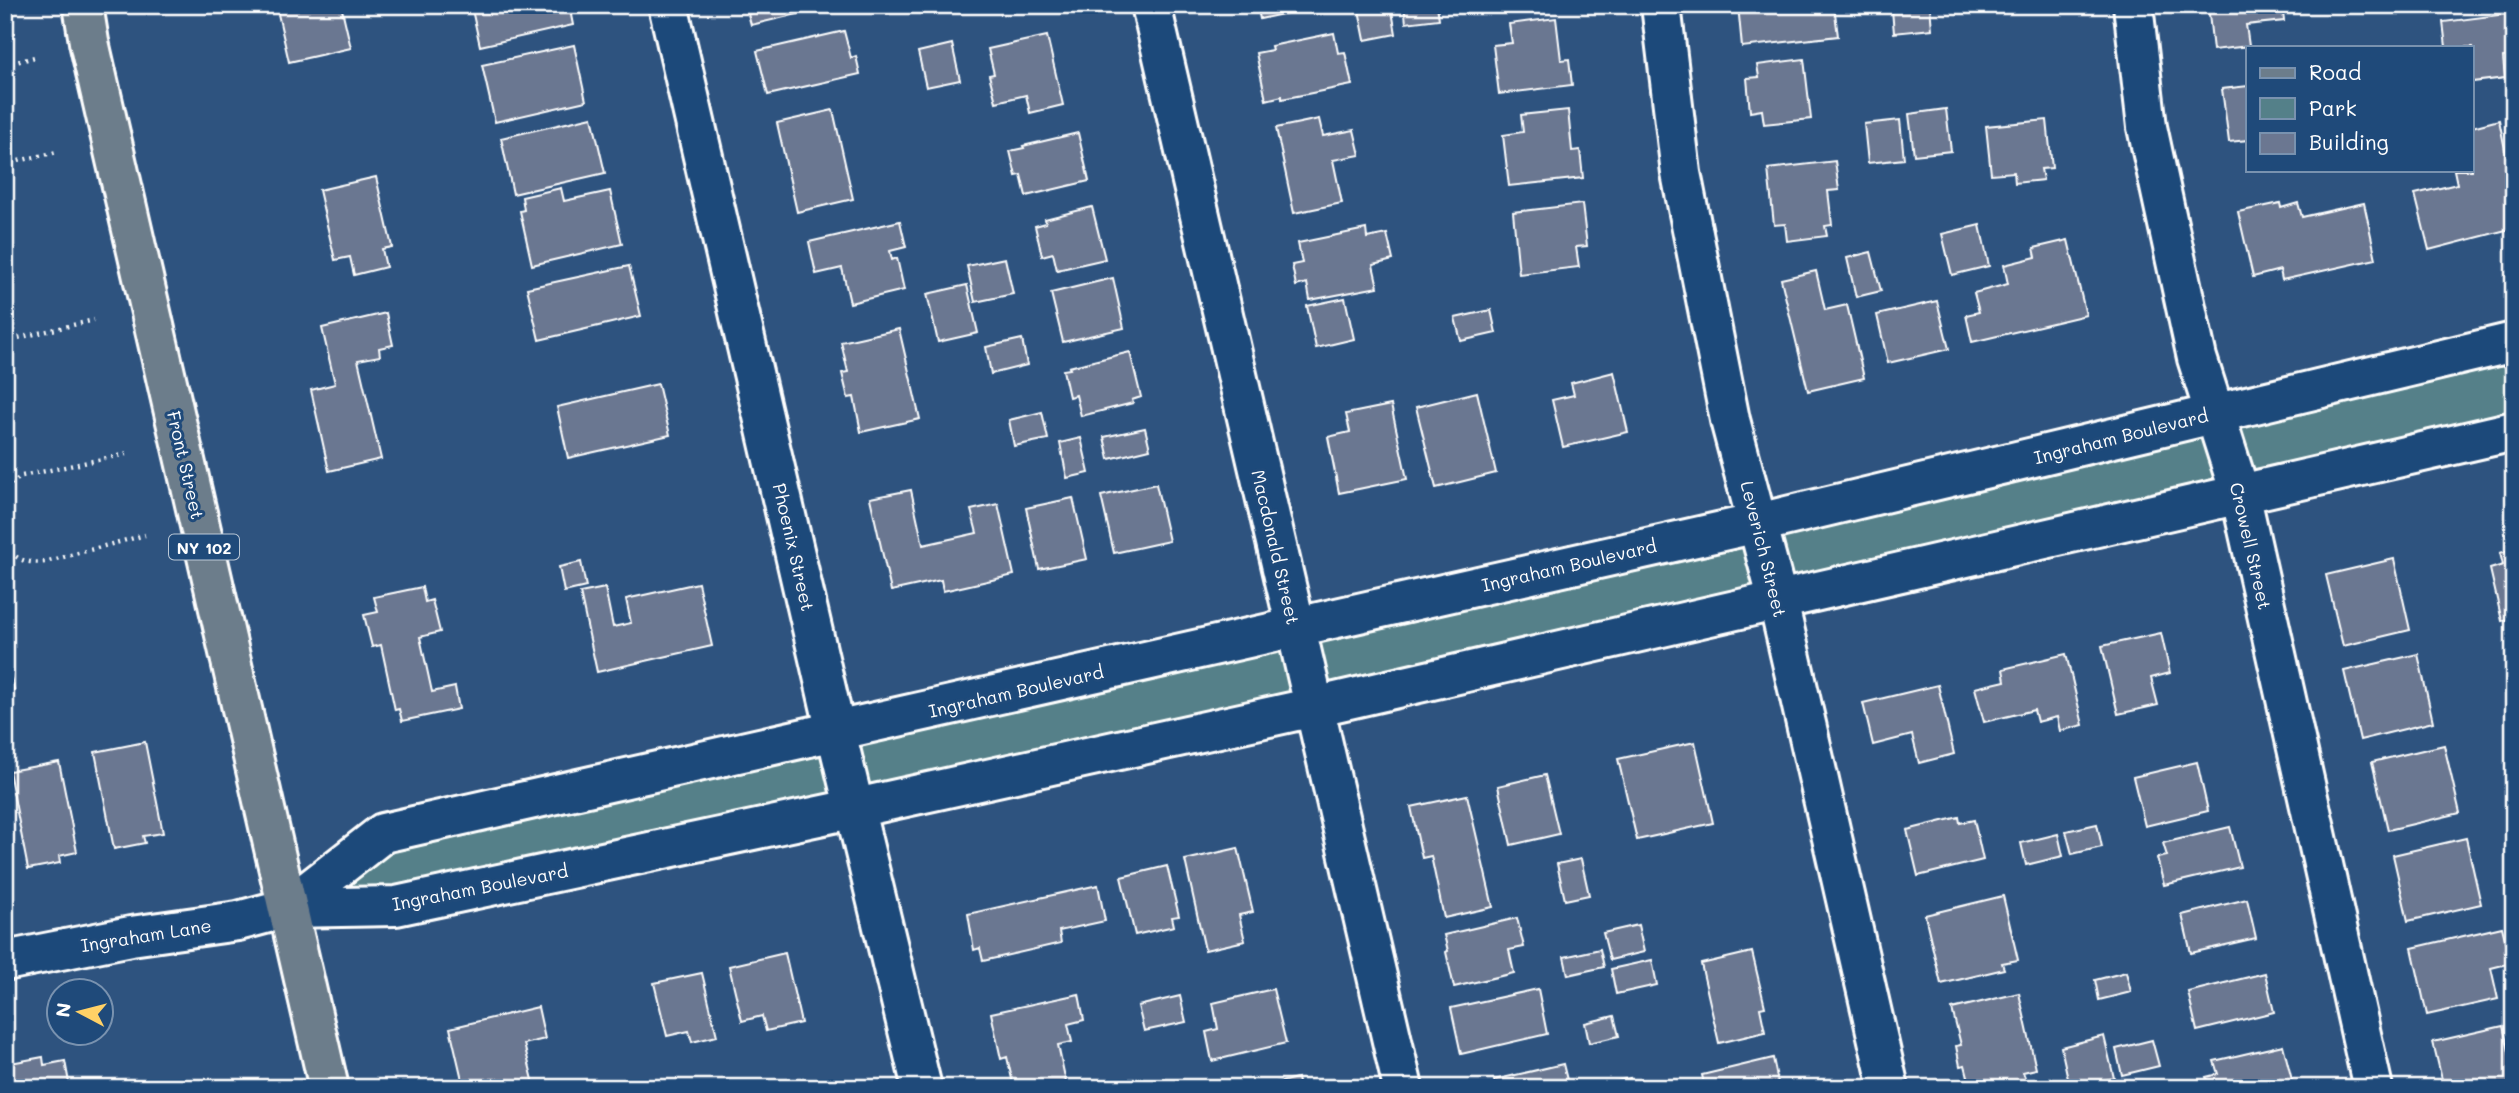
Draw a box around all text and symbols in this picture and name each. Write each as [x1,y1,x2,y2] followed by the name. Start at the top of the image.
[2246,46,2474,172] legend
[2309,58,2361,85] text: Road
[2309,94,2357,121] text: Park
[2309,128,2389,155] text: Building
[2031,403,2211,469] street label: Ingraham Boulevard
[162,408,210,522] street label: Front Street
[1246,467,1306,627] street label: Macdonald Street
[1735,478,1793,620] street label: Leverich Street
[2225,480,2277,612] street label: Crowell Street
[768,481,820,613] street label: Phoenix Street
[1479,533,1659,597] street label: Ingraham Boulevard
[169,534,239,560] road number: NY 102
[926,659,1106,723] street label: Ingraham Boulevard
[390,858,570,916] street label: Ingraham Boulevard
[79,913,213,957] street label: Ingraham Lane
[46,978,116,1048] north arrow
[49,1001,76,1019] text: N

